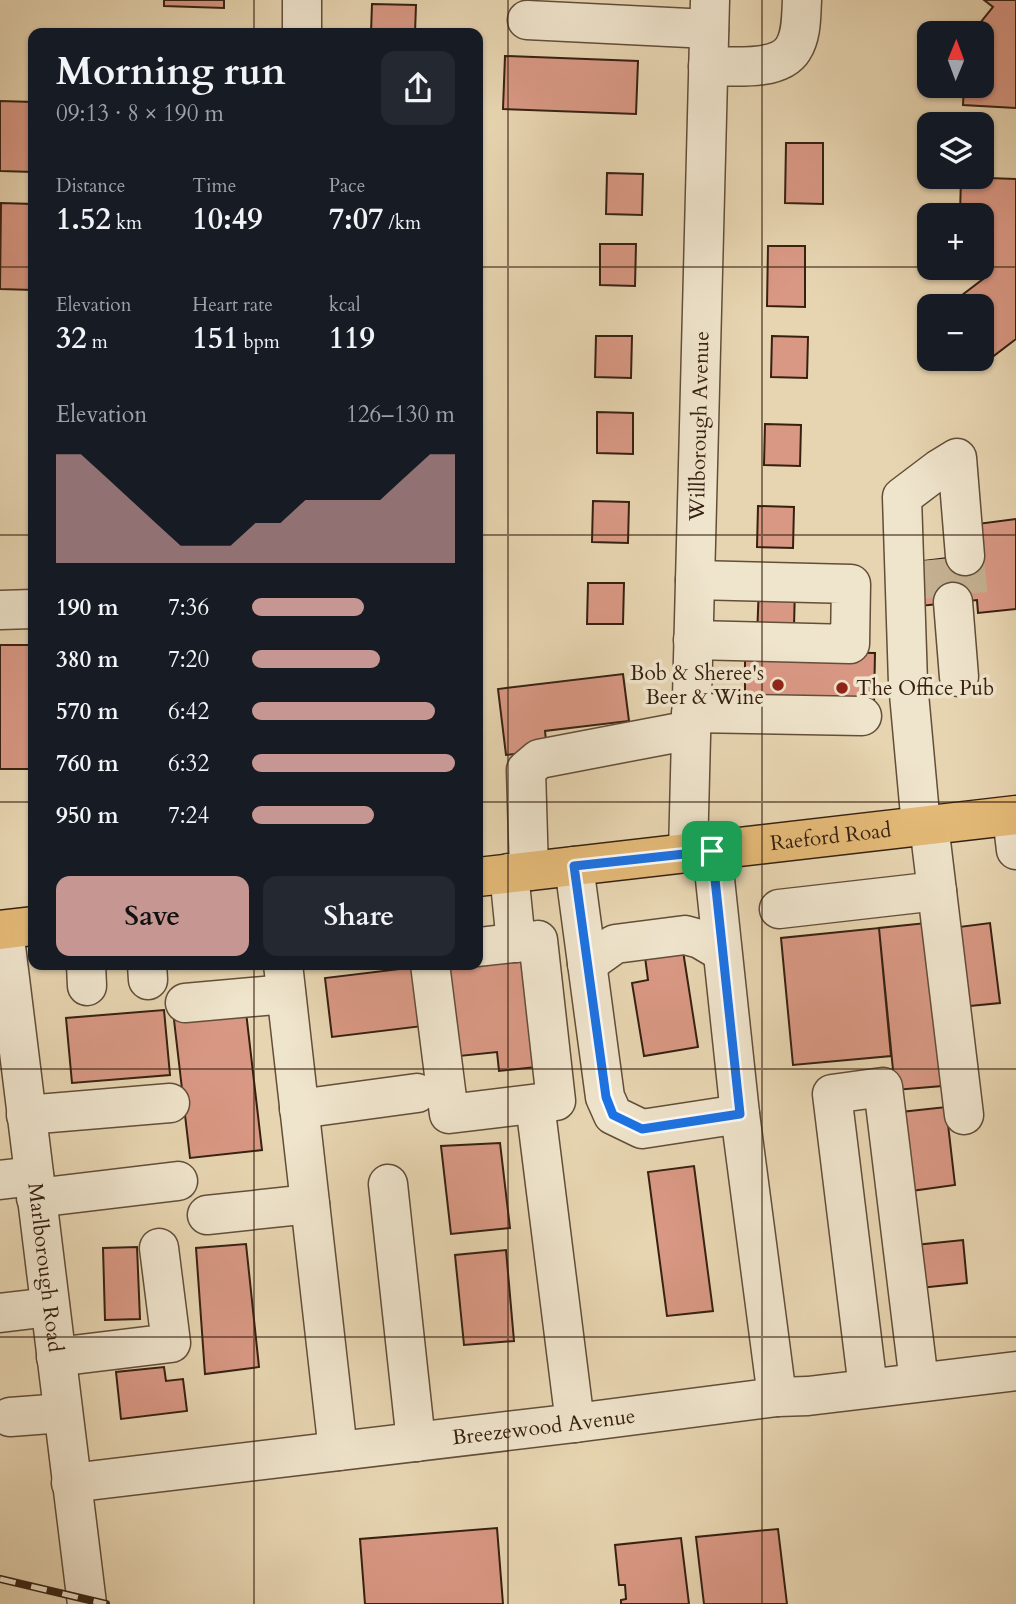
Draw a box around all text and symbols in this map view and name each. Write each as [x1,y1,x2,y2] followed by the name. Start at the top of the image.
[917,21,994,98] north arrow
[917,21,994,371] map controls
[56,46,286,98] text: Morning run
[381,51,455,125] button: share
[56,98,224,129] text: 09:13 · 8 × 190 m
[917,112,994,189] button: layers
[56,173,125,199] text: Distance
[192,173,236,199] text: Time
[329,173,365,199] text: Pace
[56,199,111,240] text: 1.52
[192,199,263,240] text: 10:49
[329,199,383,240] text: 7:07
[917,203,994,280] button: +
[111,210,142,236] text: km
[383,210,421,236] text: /km
[56,292,131,318] text: Elevation
[192,292,273,318] text: Heart rate
[329,292,361,318] text: kcal
[917,294,994,371] button: −
[56,318,87,359] text: 32
[192,318,238,359] text: 151
[329,318,375,359] text: 119
[87,329,108,355] text: m
[238,329,280,355] text: bpm
[682,331,716,523] street label: Willborough Avenue
[56,399,147,430] text: Elevation
[346,399,455,430] text: 126–130 m
[56,592,119,623] text: 190 m
[168,592,209,623] text: 7:36
[56,644,119,675] text: 380 m
[168,644,209,675] text: 7:20
[630,659,764,712] place label: Bob & Sheree's Beer & Wine
[856,674,994,703] place label: The Office Pub
[770,677,786,693] marker: Bob & Sheree's Beer & Wine
[834,680,850,696] marker: The Office Pub
[56,696,119,727] text: 570 m
[168,696,209,727] text: 6:42
[56,748,119,779] text: 760 m
[168,748,209,779] text: 6:32
[56,800,119,831] text: 950 m
[168,800,209,831] text: 7:24
[769,815,893,858] street label: Raeford Road
[682,821,742,881] pin
[693,832,731,870] icon: arrive
[56,876,249,956] button: Save
[263,876,455,956] button: Share
[21,1181,70,1354] street label: Marlborough Road
[450,1401,637,1452] street label: Breezewood Avenue

